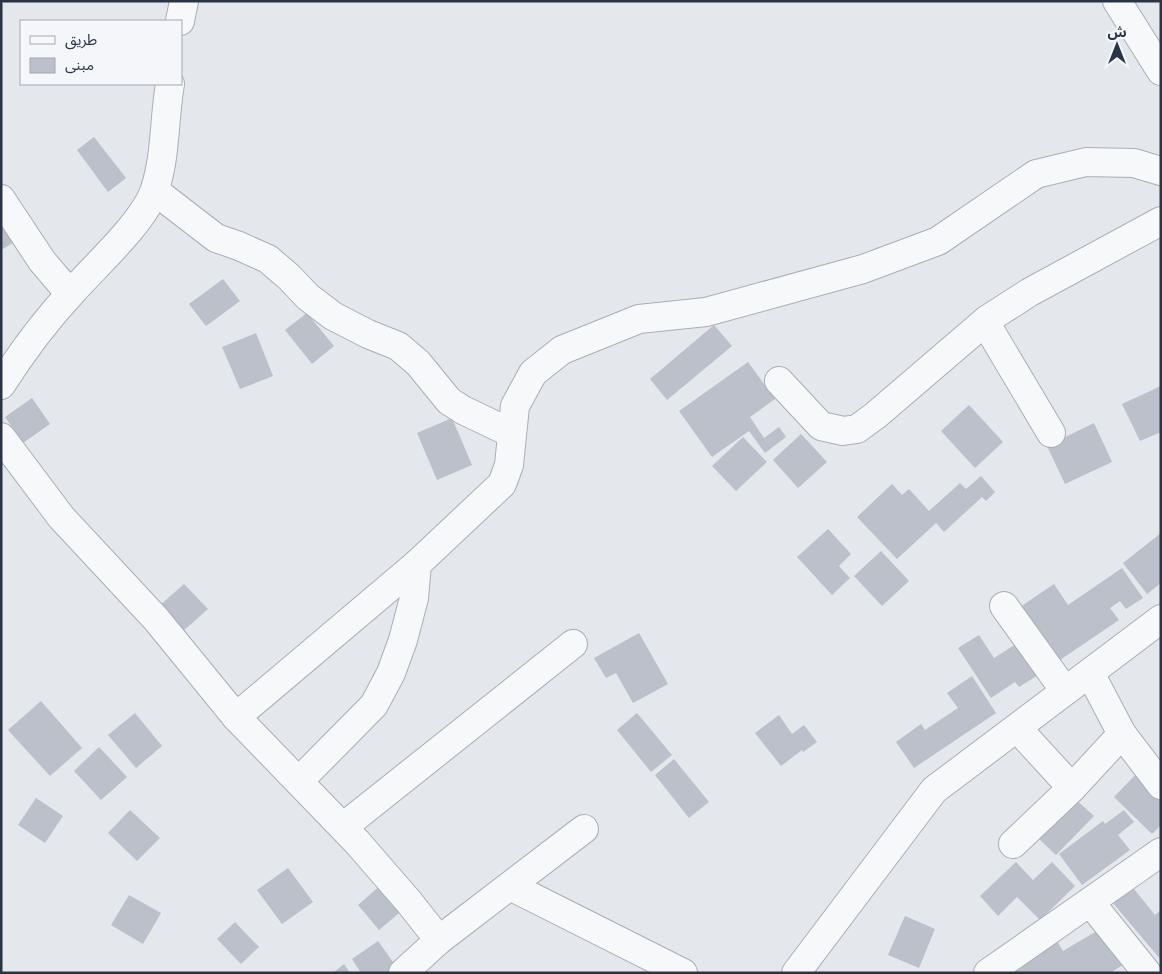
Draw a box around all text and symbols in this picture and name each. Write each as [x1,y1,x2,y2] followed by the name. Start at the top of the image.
[20,20,182,85] legend
[1092,20,1142,70] north arrow
[1107,23,1127,41] text: ش
[65,30,97,50] text: طريق
[65,55,94,74] text: مبنى

